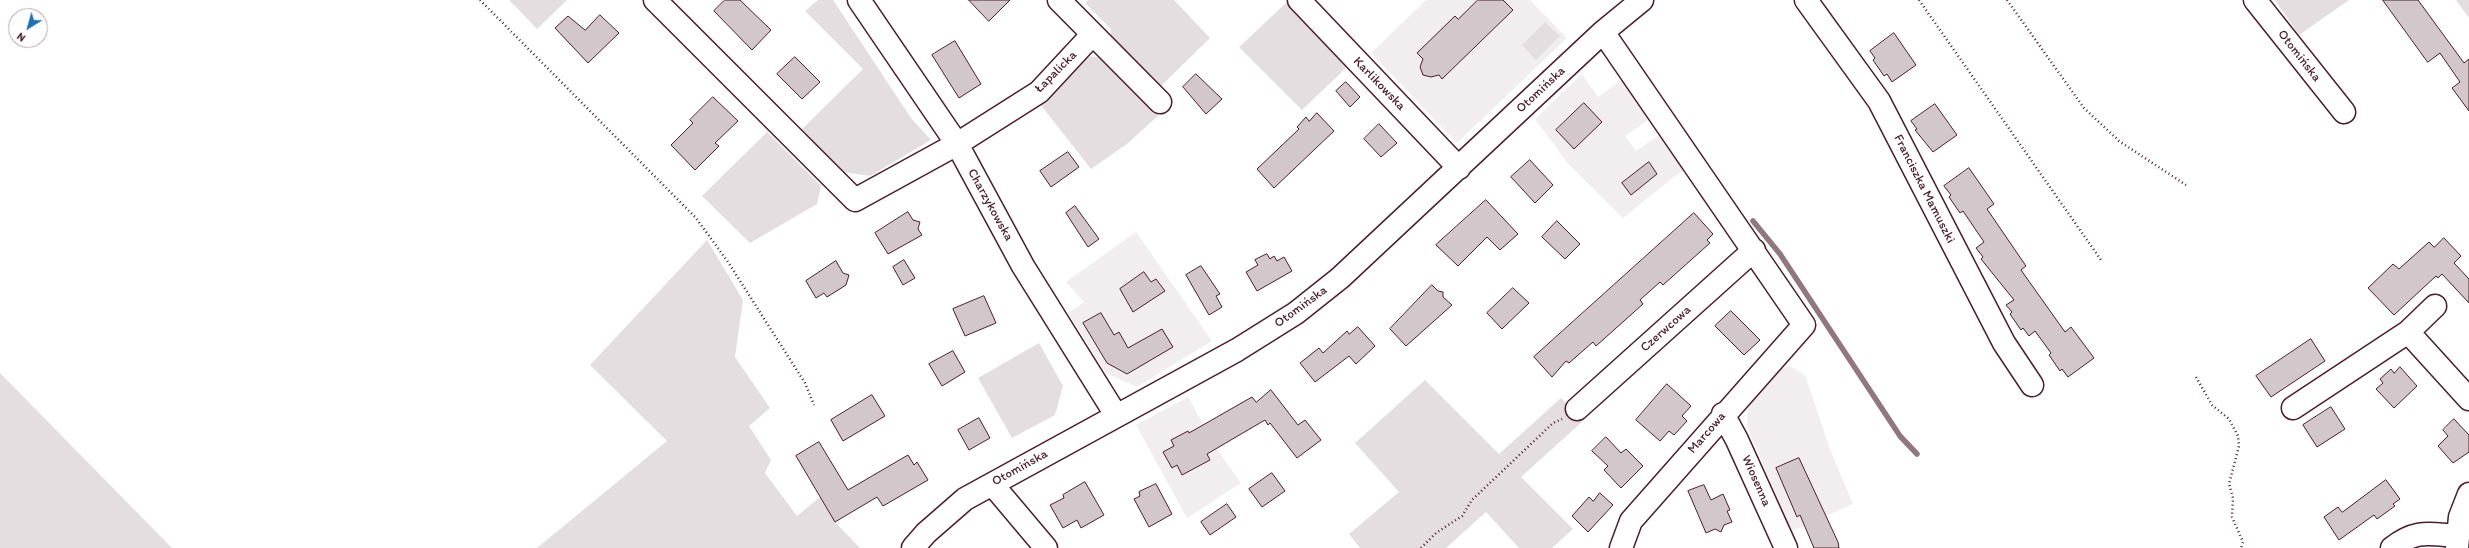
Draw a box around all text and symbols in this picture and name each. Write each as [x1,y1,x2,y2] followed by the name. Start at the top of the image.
[8,8,48,48] north arrow
[2274,27,2324,85] street label: Otomińska
[14,30,28,45] text: N
[1032,48,1080,96] street label: Łapalicka
[1350,54,1408,114] street label: Karlikowska
[1513,63,1569,117] street label: Otomińska
[1890,132,1958,246] street label: Franciszka Mamuszki
[964,166,1016,244] street label: Charzykowska
[1272,283,1330,331] street label: Otomińska
[1638,302,1694,356] street label: Czerwcowa
[1685,409,1729,457] street label: Marcowa
[989,446,1051,490] street label: Otomińska
[1738,453,1774,509] street label: Wiosenna

